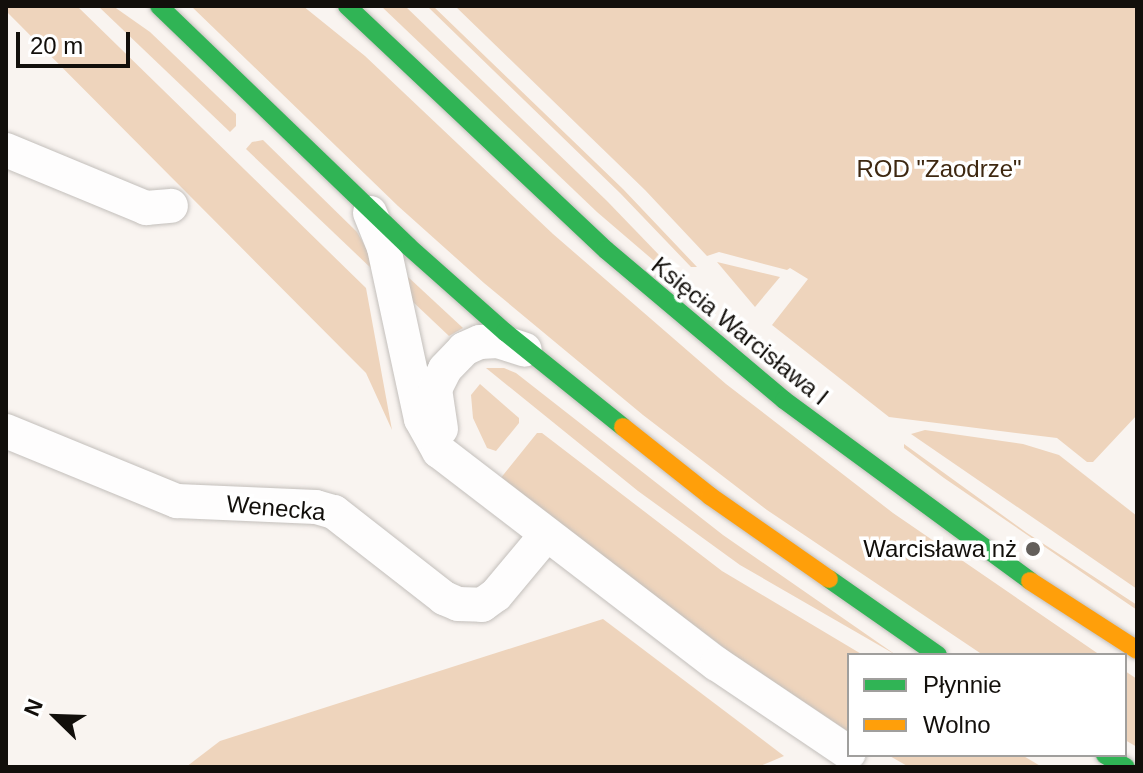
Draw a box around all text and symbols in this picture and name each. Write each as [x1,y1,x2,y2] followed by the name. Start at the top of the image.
[20,16,134,66] scale bar
[30,32,83,59] text: 20 m
[856,155,1022,183] park label: ROD "Zaodrze"
[646,251,834,411] street label: Księcia Warcisława I
[225,489,327,527] street label: Wenecka
[863,535,1017,563] place label: Warcisława nż
[1024,540,1042,558] marker: Warcisława nż
[847,653,1127,757] legend
[923,671,1002,698] text: Płynnie
[16,677,96,757] north arrow
[19,695,48,720] text: N
[923,711,991,738] text: Wolno

